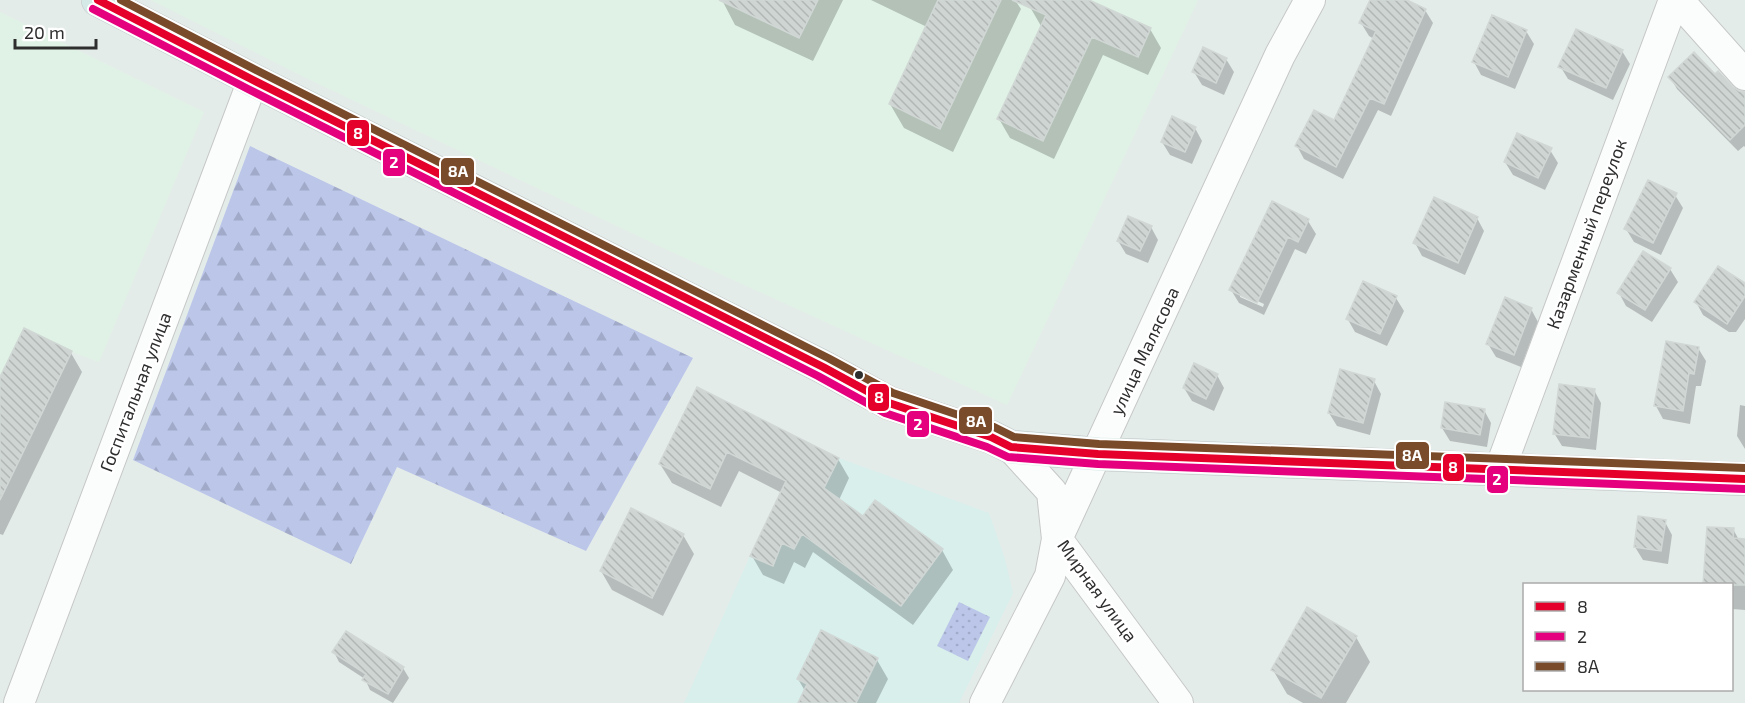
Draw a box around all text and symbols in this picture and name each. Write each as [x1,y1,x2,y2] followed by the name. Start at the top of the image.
[15,12,96,50] scale bar
[24,21,65,43] text: 20 m
[346,119,370,147] line badge: 8
[353,123,363,142] text: 8
[1541,135,1631,332] street label: Казарменный переулок
[382,148,406,177] line badge: 2
[389,152,399,171] text: 2
[440,157,475,186] line badge: 8А
[448,161,469,180] text: 8А
[1105,283,1183,418] street label: улица Малясова
[94,309,176,475] street label: Госпитальная улица
[853,369,865,381] unlabelled marker
[867,383,890,412] line badge: 8
[874,387,884,406] text: 8
[958,406,993,435] line badge: 8А
[906,410,930,438] line badge: 2
[966,411,987,430] text: 8А
[913,414,923,433] text: 2
[1395,441,1430,470] line badge: 8А
[1402,445,1423,464] text: 8А
[1442,453,1465,482] line badge: 8
[1448,457,1458,476] text: 8
[1486,465,1509,494] line badge: 2
[1492,469,1502,488] text: 2
[1053,535,1142,646] street label: Мирная улица
[1523,583,1733,691] legend
[1577,595,1588,617] text: 8
[1577,625,1587,647] text: 2
[1577,655,1600,677] text: 8А

